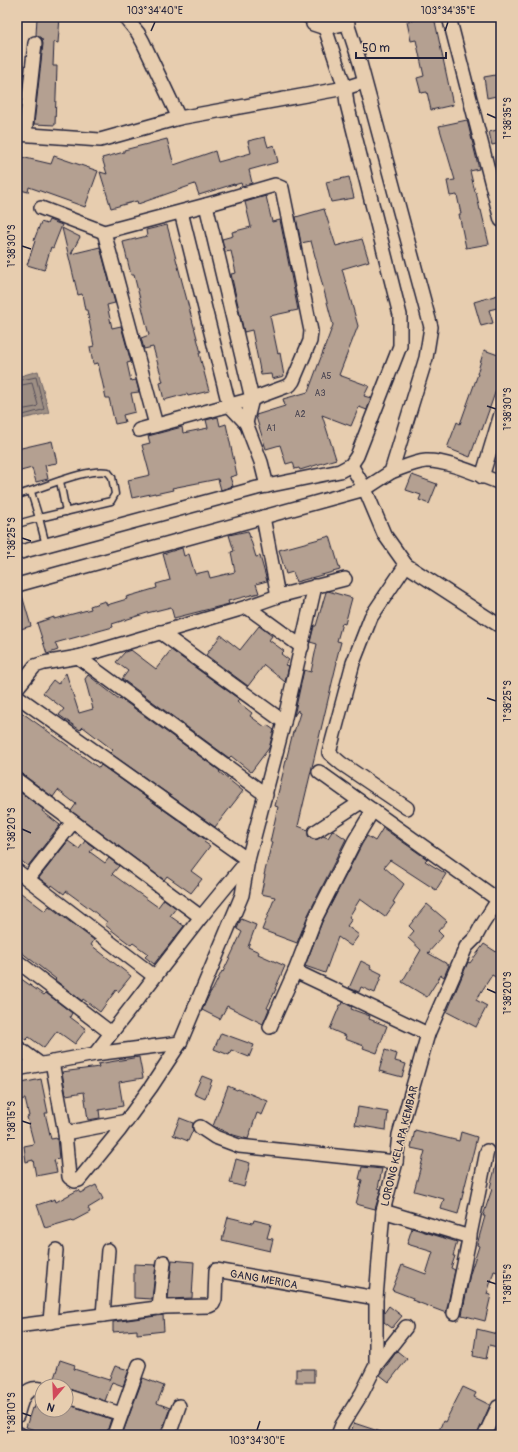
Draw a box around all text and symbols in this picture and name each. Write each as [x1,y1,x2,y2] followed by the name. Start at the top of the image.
[127,5,183,17] text: 103°34'40"E
[421,5,475,17] text: 103°34'35"E
[356,34,446,60] scale bar
[362,41,390,56] text: 50 m
[502,97,514,139] text: 1°38'35"S
[6,224,18,268] text: 1°38'30"S
[321,371,331,382] house number: A5
[502,387,514,431] text: 1°38'30"S
[315,388,325,399] house number: A3
[295,409,305,420] house number: A2
[266,423,276,434] house number: A1
[6,517,18,559] text: 1°38'25"S
[502,680,514,722] text: 1°38'25"S
[6,807,18,851] text: 1°38'20"S
[502,971,514,1015] text: 1°38'20"S
[378,1085,421,1208] street label: LORONG KELAPA KEMBAR
[6,1101,18,1141] text: 1°38'15"S
[502,1264,514,1304] text: 1°38'15"S
[229,1267,299,1292] street label: GANG MERICA
[34,1378,74,1418] north arrow
[6,1392,18,1434] text: 1°38'10"S
[45,1399,57,1414] text: N
[229,1435,285,1447] text: 103°34'30"E

